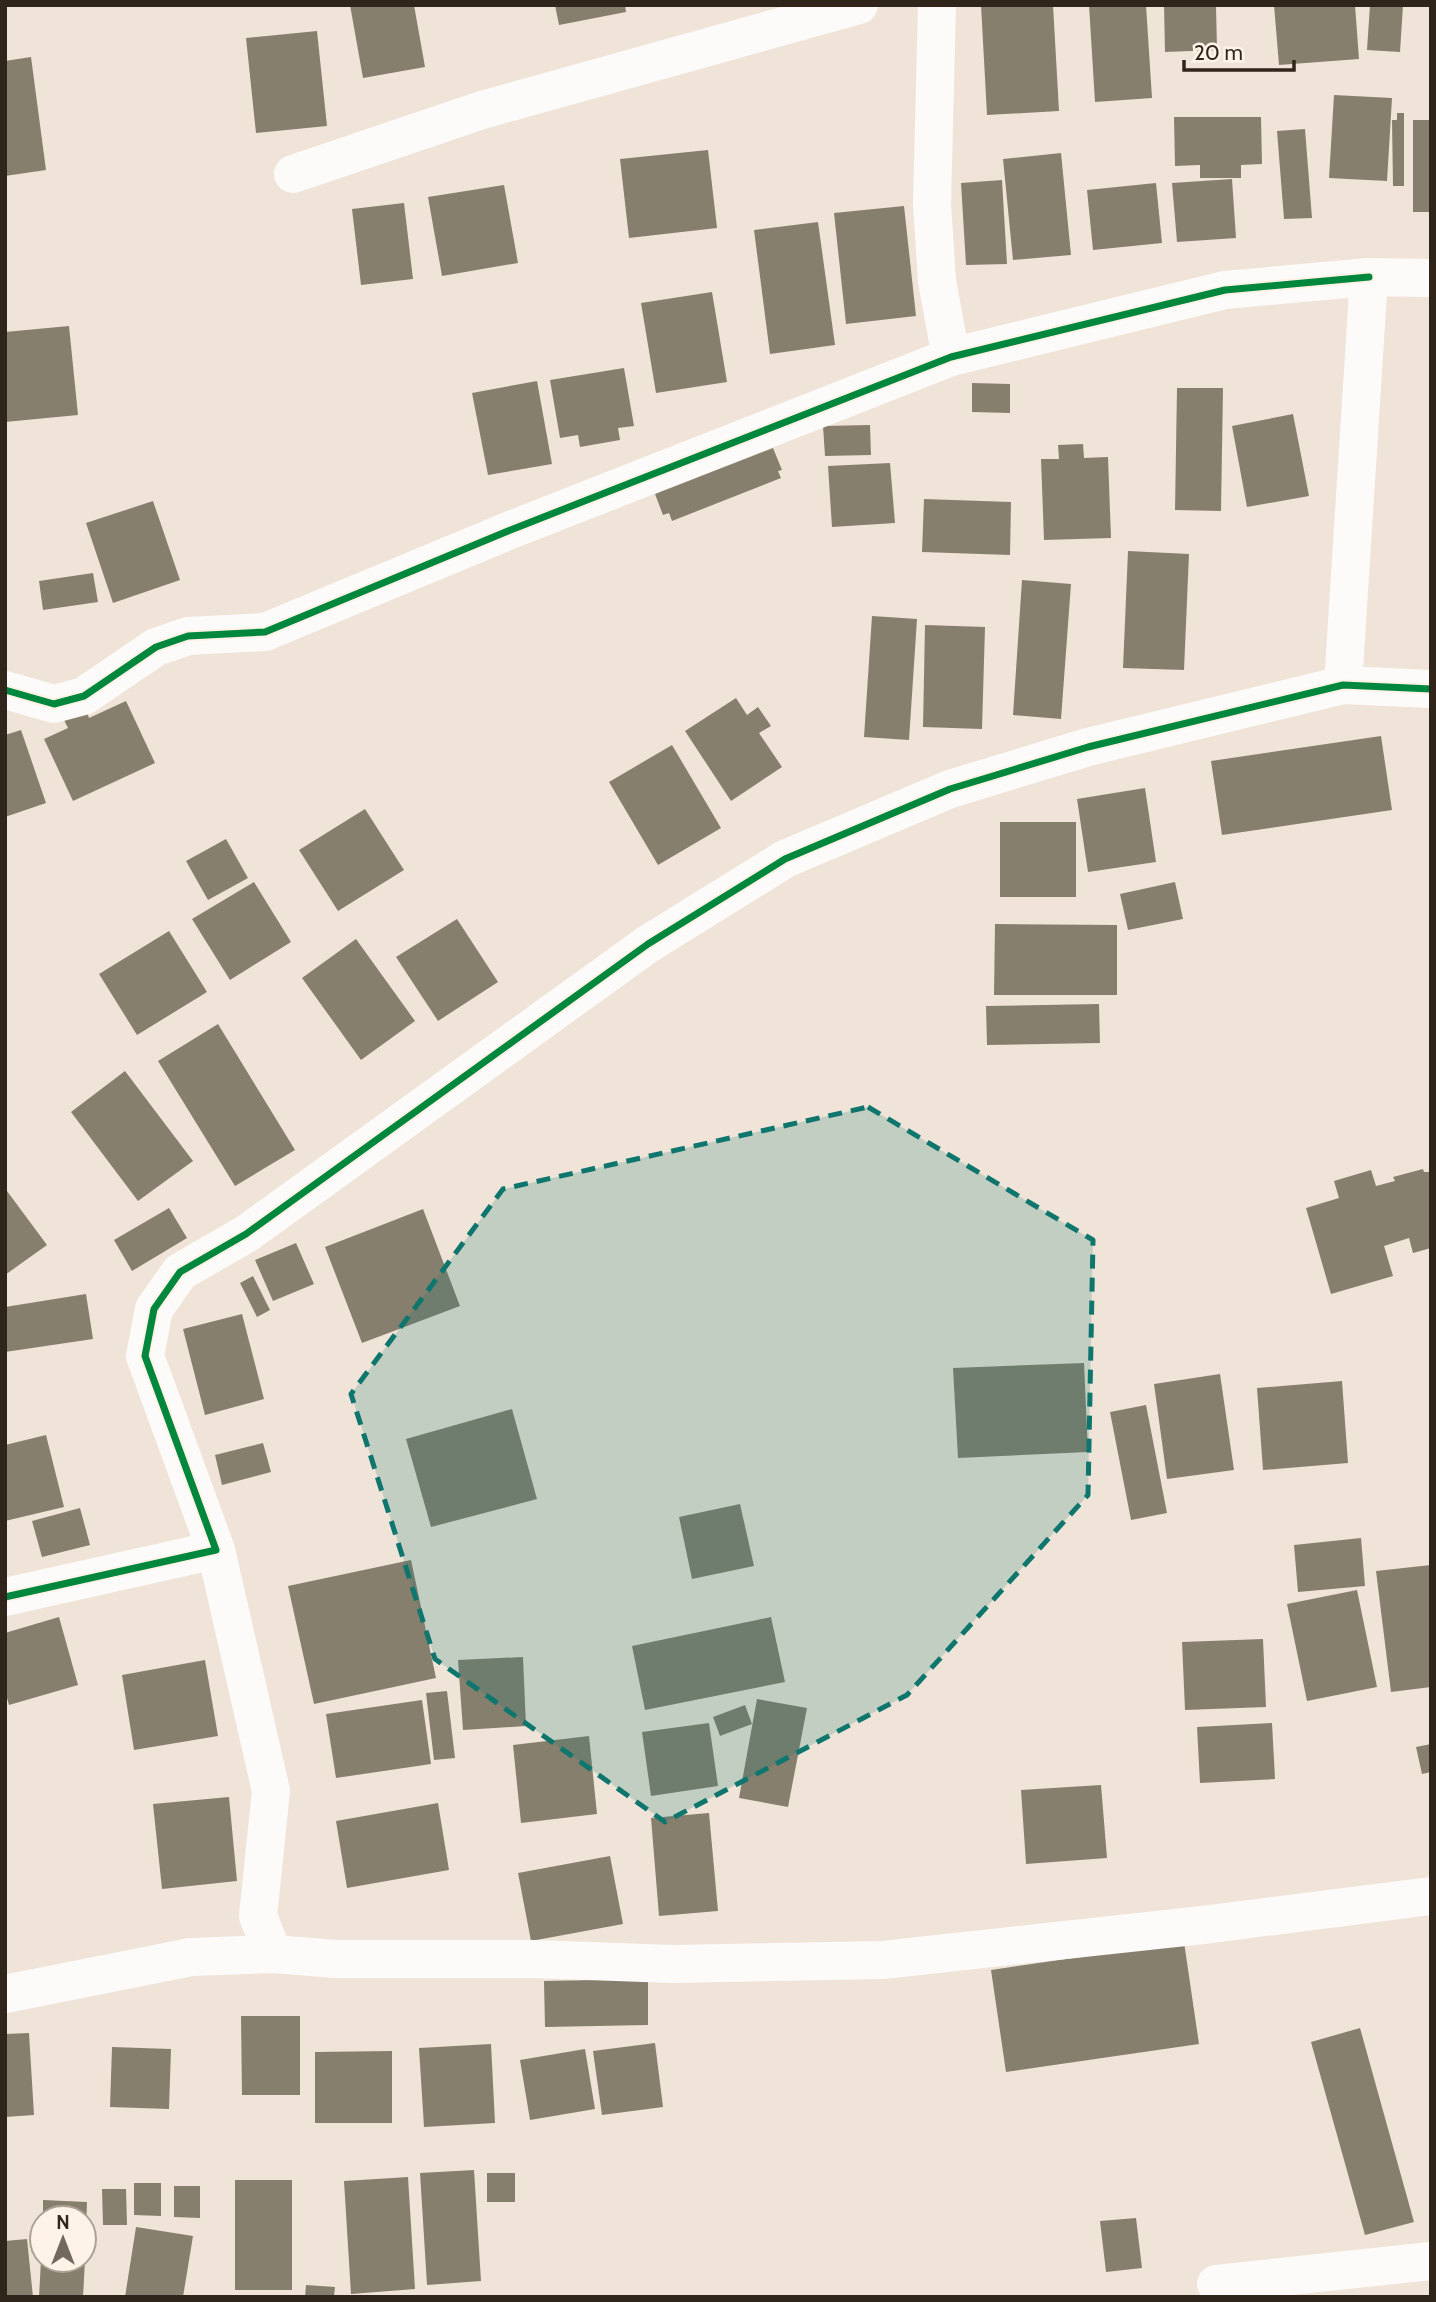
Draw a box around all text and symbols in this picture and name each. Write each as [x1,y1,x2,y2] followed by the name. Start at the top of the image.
[1184,28,1294,72] scale bar
[1194,40,1243,65] text: 20 m
[28,2204,98,2274] north arrow
[56,2211,70,2234] text: N

